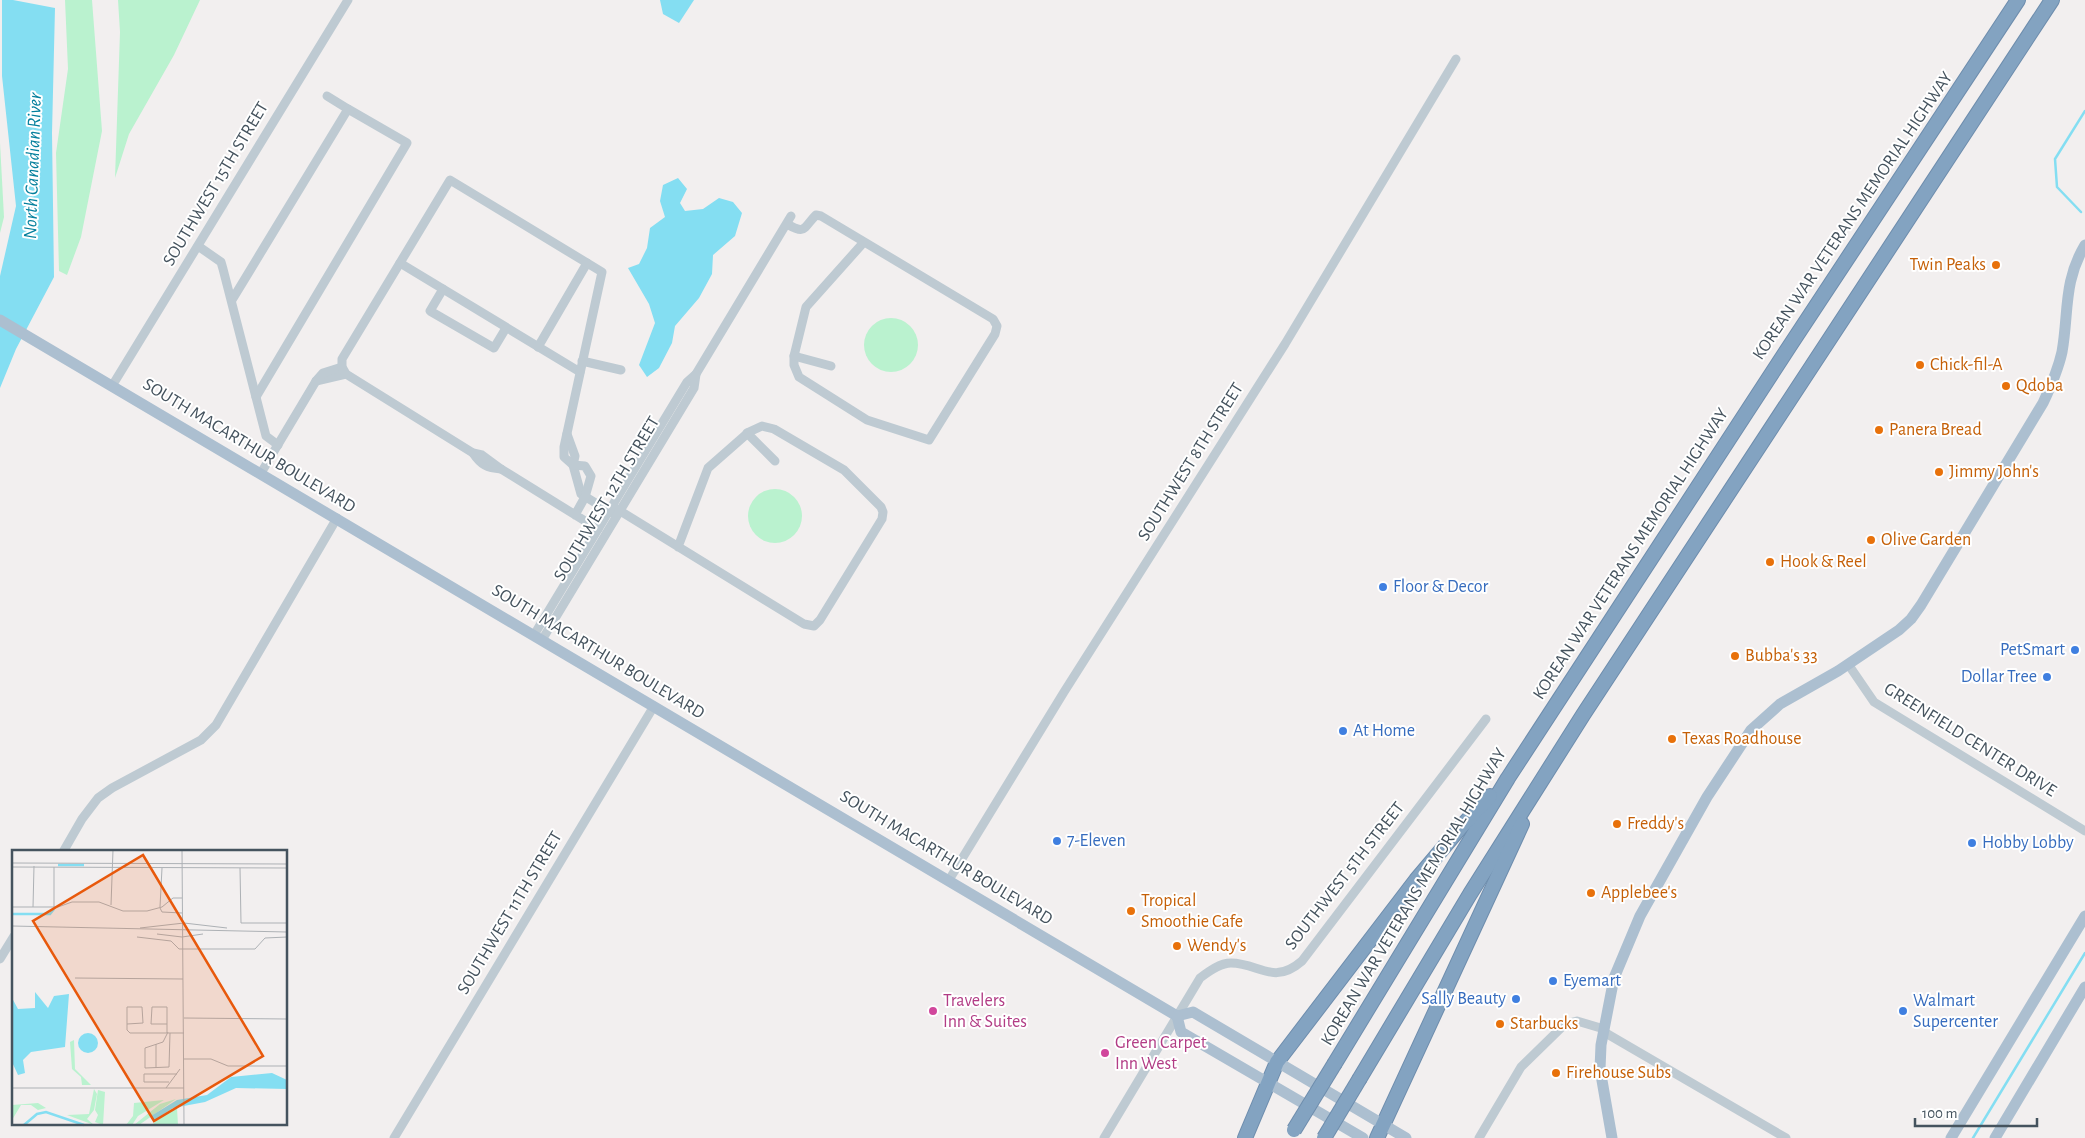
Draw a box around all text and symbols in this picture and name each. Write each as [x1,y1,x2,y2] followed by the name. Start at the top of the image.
[1750,68,1957,363] street label: KOREAN WAR VETERANS MEMORIAL HIGHWAY
[21,92,45,239] water label: North Canadian River
[160,99,272,269] street label: SOUTHWEST 15TH STREET
[1910,256,1986,274] place label: Twin Peaks
[1990,259,2002,271] marker: Twin Peaks
[1930,356,2003,374] place label: Chick-fil-A
[1914,359,1926,371] marker: Chick-fil-A
[140,375,358,517] street label: SOUTH MACARTHUR BOULEVARD
[2016,377,2063,395] place label: Qdoba
[1135,380,1247,544] street label: SOUTHWEST 8TH STREET
[2000,380,2012,392] marker: Qdoba
[1530,405,1732,703] street label: KOREAN WAR VETERANS MEMORIAL HIGHWAY
[551,413,663,584] street label: SOUTHWEST 12TH STREET
[1889,421,1982,439] place label: Panera Bread
[1873,424,1885,436] marker: Panera Bread
[1949,463,2039,481] place label: Jimmy John's
[1933,466,1945,478] marker: Jimmy John's
[1881,531,1971,549] place label: Olive Garden
[1865,534,1877,546] marker: Olive Garden
[1780,553,1867,571] place label: Hook & Reel
[1764,556,1776,568] marker: Hook & Reel
[1393,578,1488,596] place label: Floor & Decor
[489,581,707,723] street label: SOUTH MACARTHUR BOULEVARD
[1377,581,1389,593] marker: Floor & Decor
[2000,641,2065,659] place label: PetSmart
[2069,644,2081,656] marker: PetSmart
[1745,647,1818,665] place label: Bubba's 33
[1729,650,1741,662] marker: Bubba's 33
[1961,668,2037,686] place label: Dollar Tree
[2041,671,2053,683] marker: Dollar Tree
[1881,680,2060,801] street label: GREENFIELD CENTER DRIVE
[1353,722,1415,740] place label: At Home
[1337,725,1349,737] marker: At Home
[1682,730,1801,748] place label: Texas Roadhouse
[1666,733,1678,745] marker: Texas Roadhouse
[1318,745,1510,1049] street label: KOREAN WAR VETERANS MEMORIAL HIGHWAY
[837,787,1055,929] street label: SOUTH MACARTHUR BOULEVARD
[1282,799,1408,953] street label: SOUTHWEST 5TH STREET
[1627,815,1684,833] place label: Freddy's
[1611,818,1623,830] marker: Freddy's
[454,828,566,998] street label: SOUTHWEST 11TH STREET
[1067,832,1126,850] place label: 7-Eleven
[1982,834,2074,852] place label: Hobby Lobby
[1051,835,1063,847] marker: 7-Eleven
[1966,837,1978,849] marker: Hobby Lobby
[12,850,288,1126] inset map
[1601,884,1677,902] place label: Applebee's
[1585,887,1597,899] marker: Applebee's
[1141,892,1243,931] place label: Tropical Smoothie Cafe
[1125,905,1137,917] marker: Tropical Smoothie Cafe
[1187,937,1247,955] place label: Wendy's
[1171,940,1183,952] marker: Wendy's
[1563,972,1621,990] place label: Eyemart
[1547,975,1559,987] marker: Eyemart
[1421,990,1506,1008] place label: Sally Beauty
[943,992,1027,1031] place label: Travelers Inn & Suites
[1913,992,1998,1031] place label: Walmart Supercenter
[1510,993,1522,1005] marker: Sally Beauty
[927,1005,939,1017] marker: Travelers Inn & Suites
[1897,1005,1909,1017] marker: Walmart Supercenter
[1510,1015,1578,1033] place label: Starbucks
[1494,1018,1506,1030] marker: Starbucks
[1115,1034,1207,1073] place label: Green Carpet Inn West
[1099,1047,1111,1059] marker: Green Carpet Inn West
[1566,1064,1671,1082] place label: Firehouse Subs
[1550,1067,1562,1079] marker: Firehouse Subs
[1915,1096,2038,1128] scale bar
[1922,1106,1957,1121] text: 100 m

